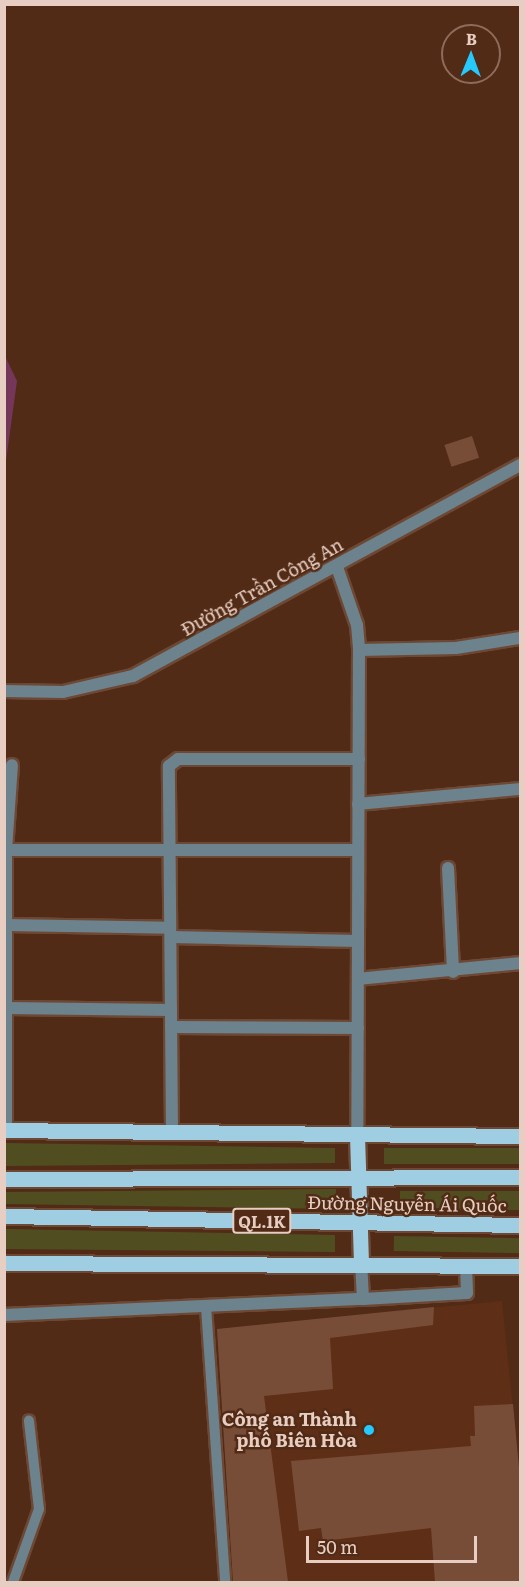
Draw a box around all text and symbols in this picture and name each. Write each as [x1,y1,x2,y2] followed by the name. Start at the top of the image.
[441,24,501,84] north arrow
[466,26,477,50] text: B
[177,534,347,640] street label: Đường Trần Công An
[307,1191,507,1217] street label: Đường Nguyễn Ái Quốc
[232,1208,292,1234] road number: QL.1K
[222,1409,357,1452] place label: Công an Thành phố Biên Hòa
[362,1423,376,1437] marker: Công an Thành phố Biên Hòa
[309,1524,480,1562] scale bar
[317,1533,358,1560] text: 50 m

